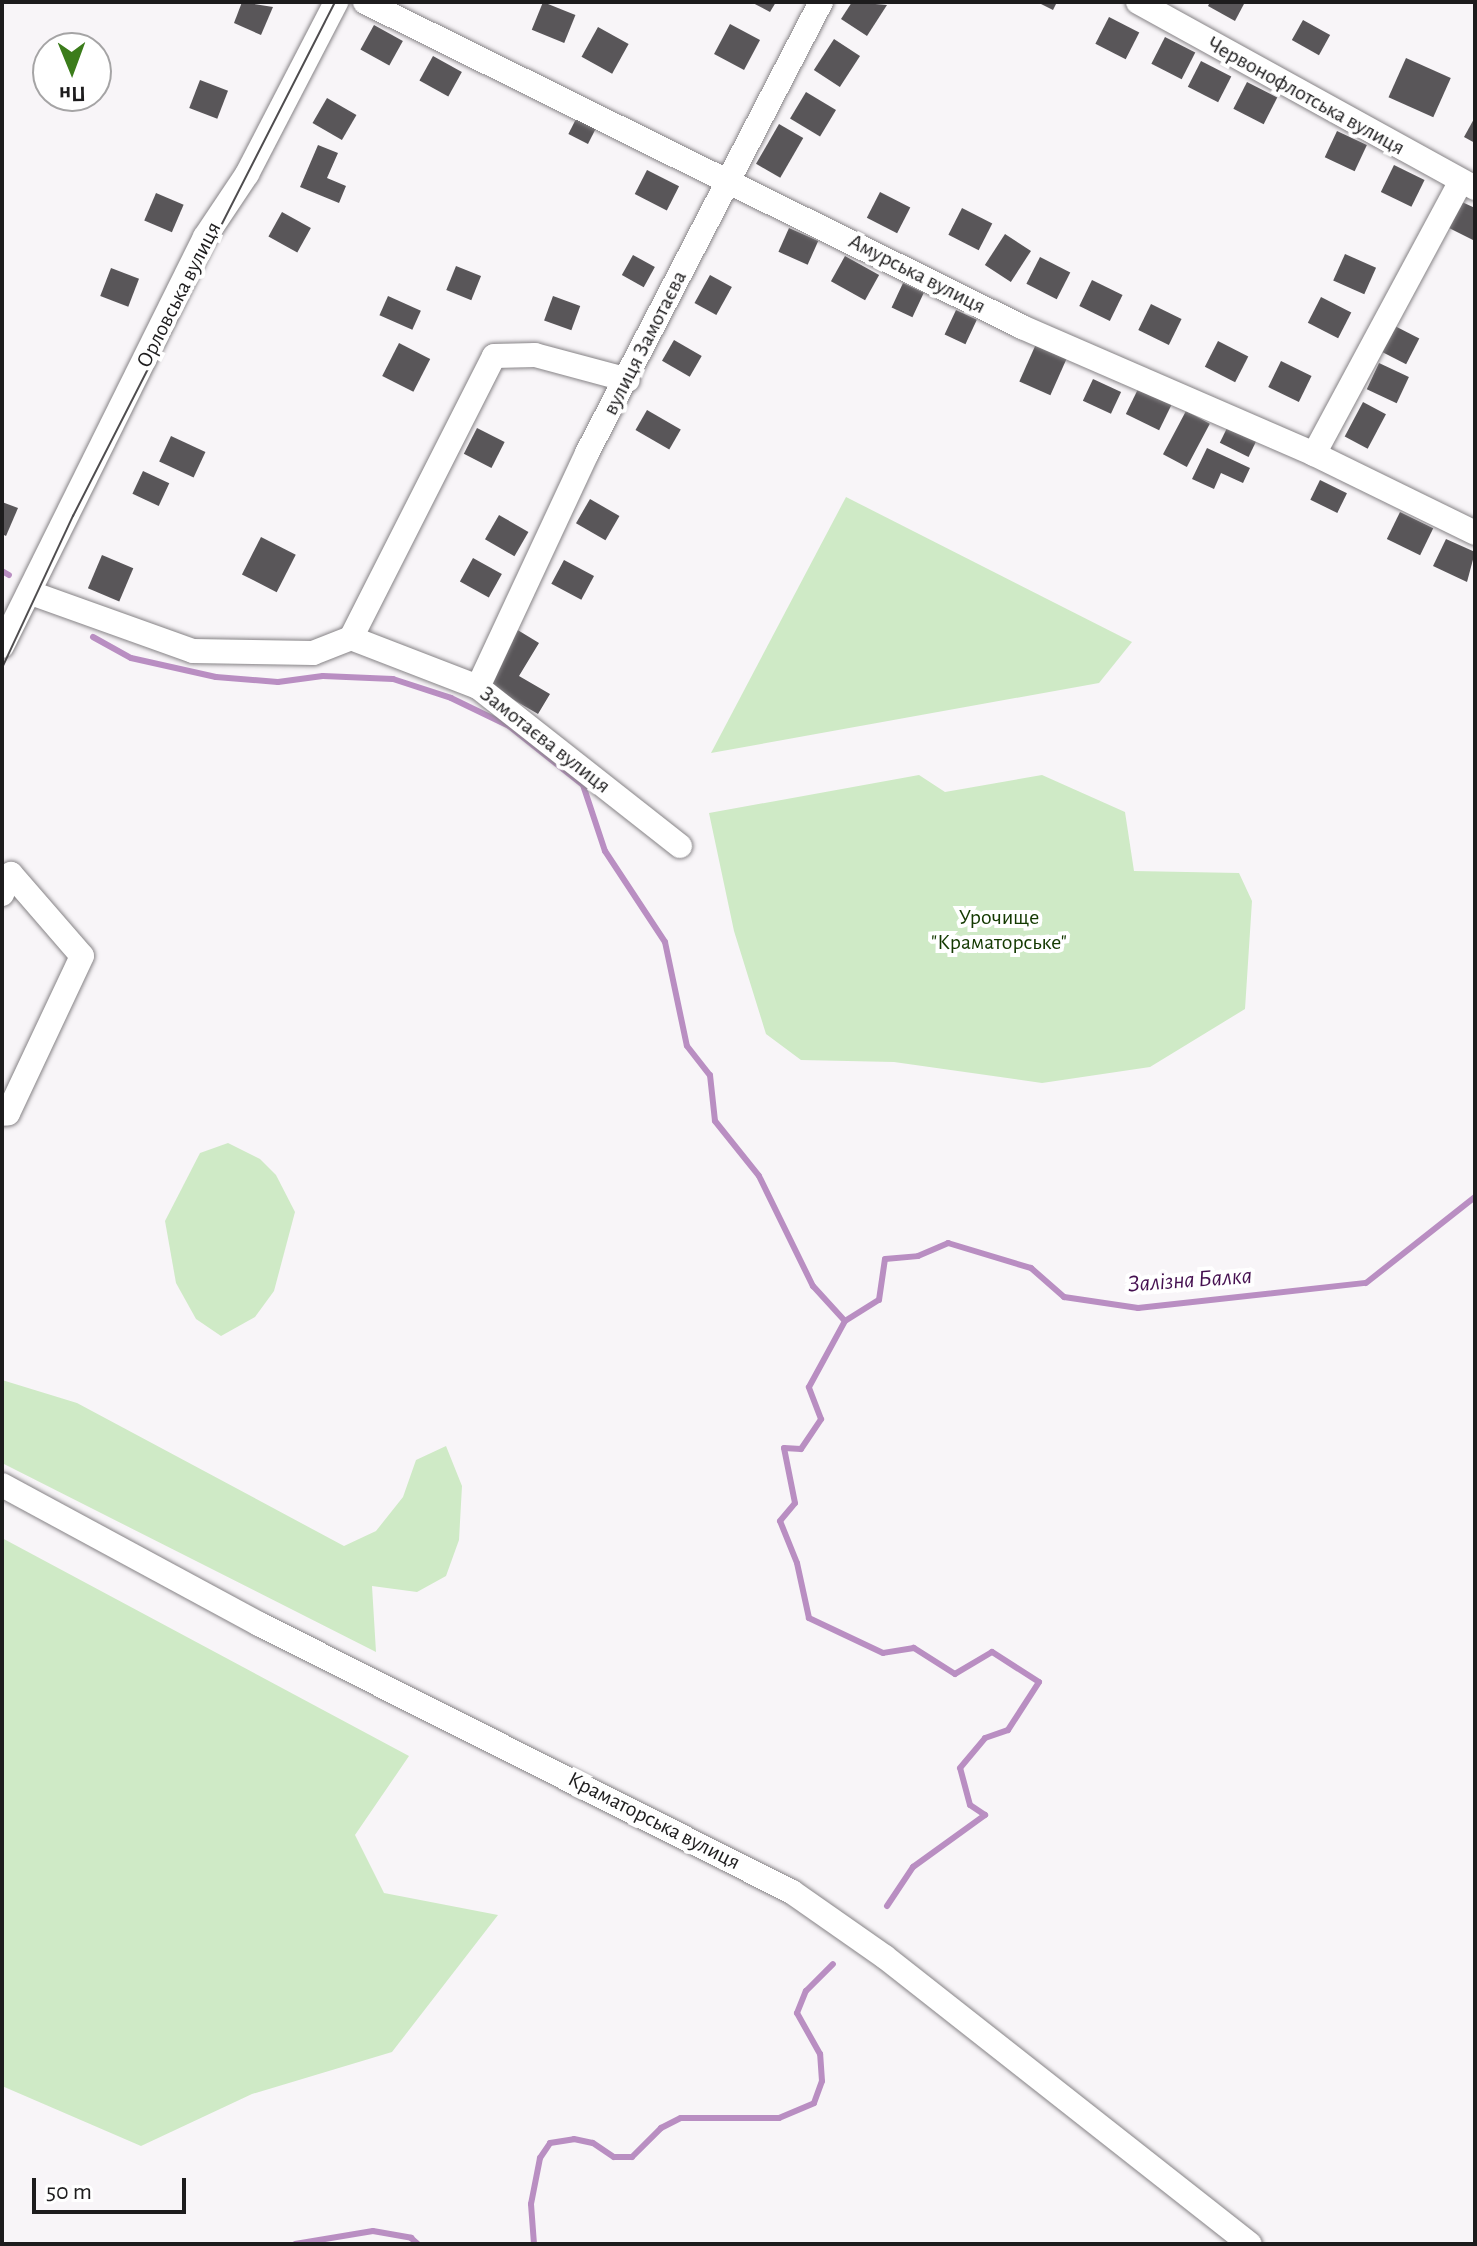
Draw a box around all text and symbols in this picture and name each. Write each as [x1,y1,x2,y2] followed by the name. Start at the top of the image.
[1203,31,1409,161] street label: Червонофлотська вулиця
[32,32,112,112] north arrow
[59,83,86,105] text: Пн
[131,218,227,372] street label: Орловська вулиця
[844,228,990,320] street label: Амурська вулиця
[597,266,693,420] street label: вулиця Замотаєва
[474,681,616,799] street label: Замотаєва вулиця
[931,904,1067,956] park label: Урочище "Краматорське"
[1127,1262,1253,1300] water label: Залізна Балка
[563,1766,745,1876] street label: Краматорська вулиця
[36,2162,190,2212] scale bar
[46,2180,92,2204] text: 50 m

